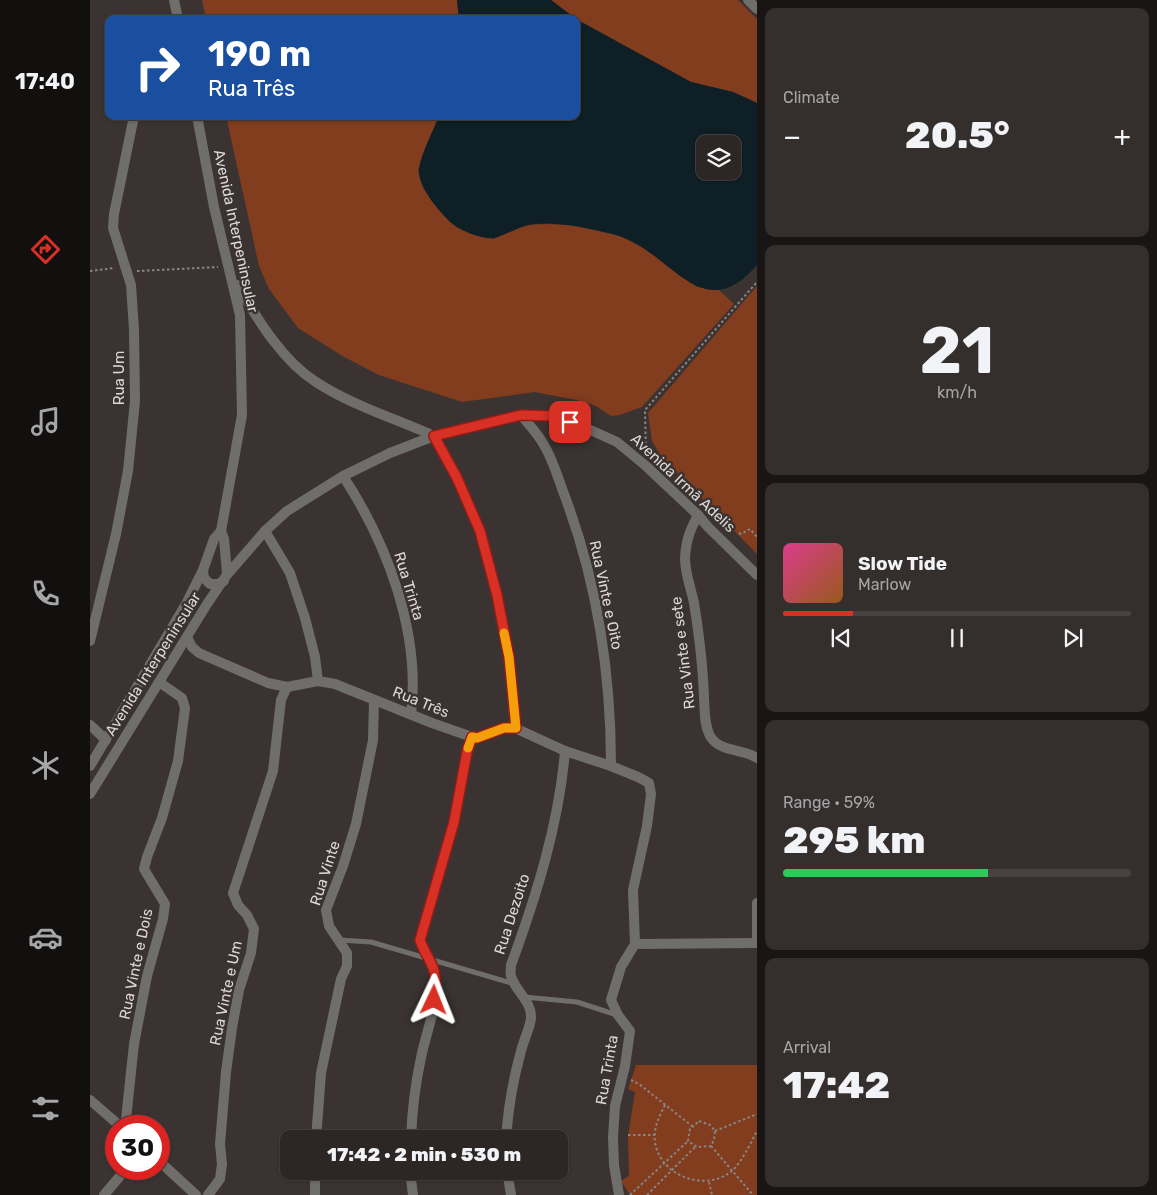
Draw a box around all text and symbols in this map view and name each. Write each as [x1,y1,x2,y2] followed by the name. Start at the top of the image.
[208,33,311,75] text: 190 m
[125,35,190,100] icon: right
[15,68,75,95] text: 17:40
[208,75,295,102] text: Rua Três
[783,88,840,107] text: Climate
[905,112,1010,158] text: 20.5°
[783,120,801,153] text: −
[1114,120,1131,153] text: +
[696,135,741,180] map controls
[696,135,741,180] button: layers
[210,148,262,314] street label: Avenida Interpeninsular
[28,232,63,267] icon: directions
[920,312,994,389] text: 21
[110,351,128,405] street label: Rua Um
[937,383,977,402] text: km/h
[549,401,591,443] pin
[28,404,63,439] icon: music
[556,408,584,436] icon: arrive
[627,430,739,536] street label: Avenida Irmã Adelis
[586,539,626,651] street label: Rua Vinte e Oito
[390,550,428,622] street label: Rua Trinta
[858,552,947,575] text: Slow Tide
[858,575,911,594] text: Marlow
[28,576,63,611] icon: phone
[101,589,205,739] street label: Avenida Interpeninsular
[667,596,699,710] street label: Rua Vinte e sete
[827,624,855,652] icon: previous
[943,624,971,652] icon: pause
[1059,624,1087,652] icon: next
[390,683,452,722] street label: Rua Três
[28,748,63,783] icon: climate
[783,793,875,812] text: Range · 59%
[783,817,925,863] text: 295 km
[306,838,344,908] street label: Rua Vinte
[490,871,534,957] street label: Rua Dezoito
[115,907,157,1021] street label: Rua Vinte e Dois
[28,920,63,955] icon: car
[206,939,246,1047] street label: Rua Vinte e Um
[407,973,459,1025] position arrow
[592,1034,622,1106] street label: Rua Trinta
[783,1038,831,1057] text: Arrival
[783,1062,890,1108] text: 17:42
[28,1091,63,1126] icon: filters
[105,1115,170,1180] speed limit sign: 30
[327,1143,521,1166] text: 17:42 · 2 min · 530 m

